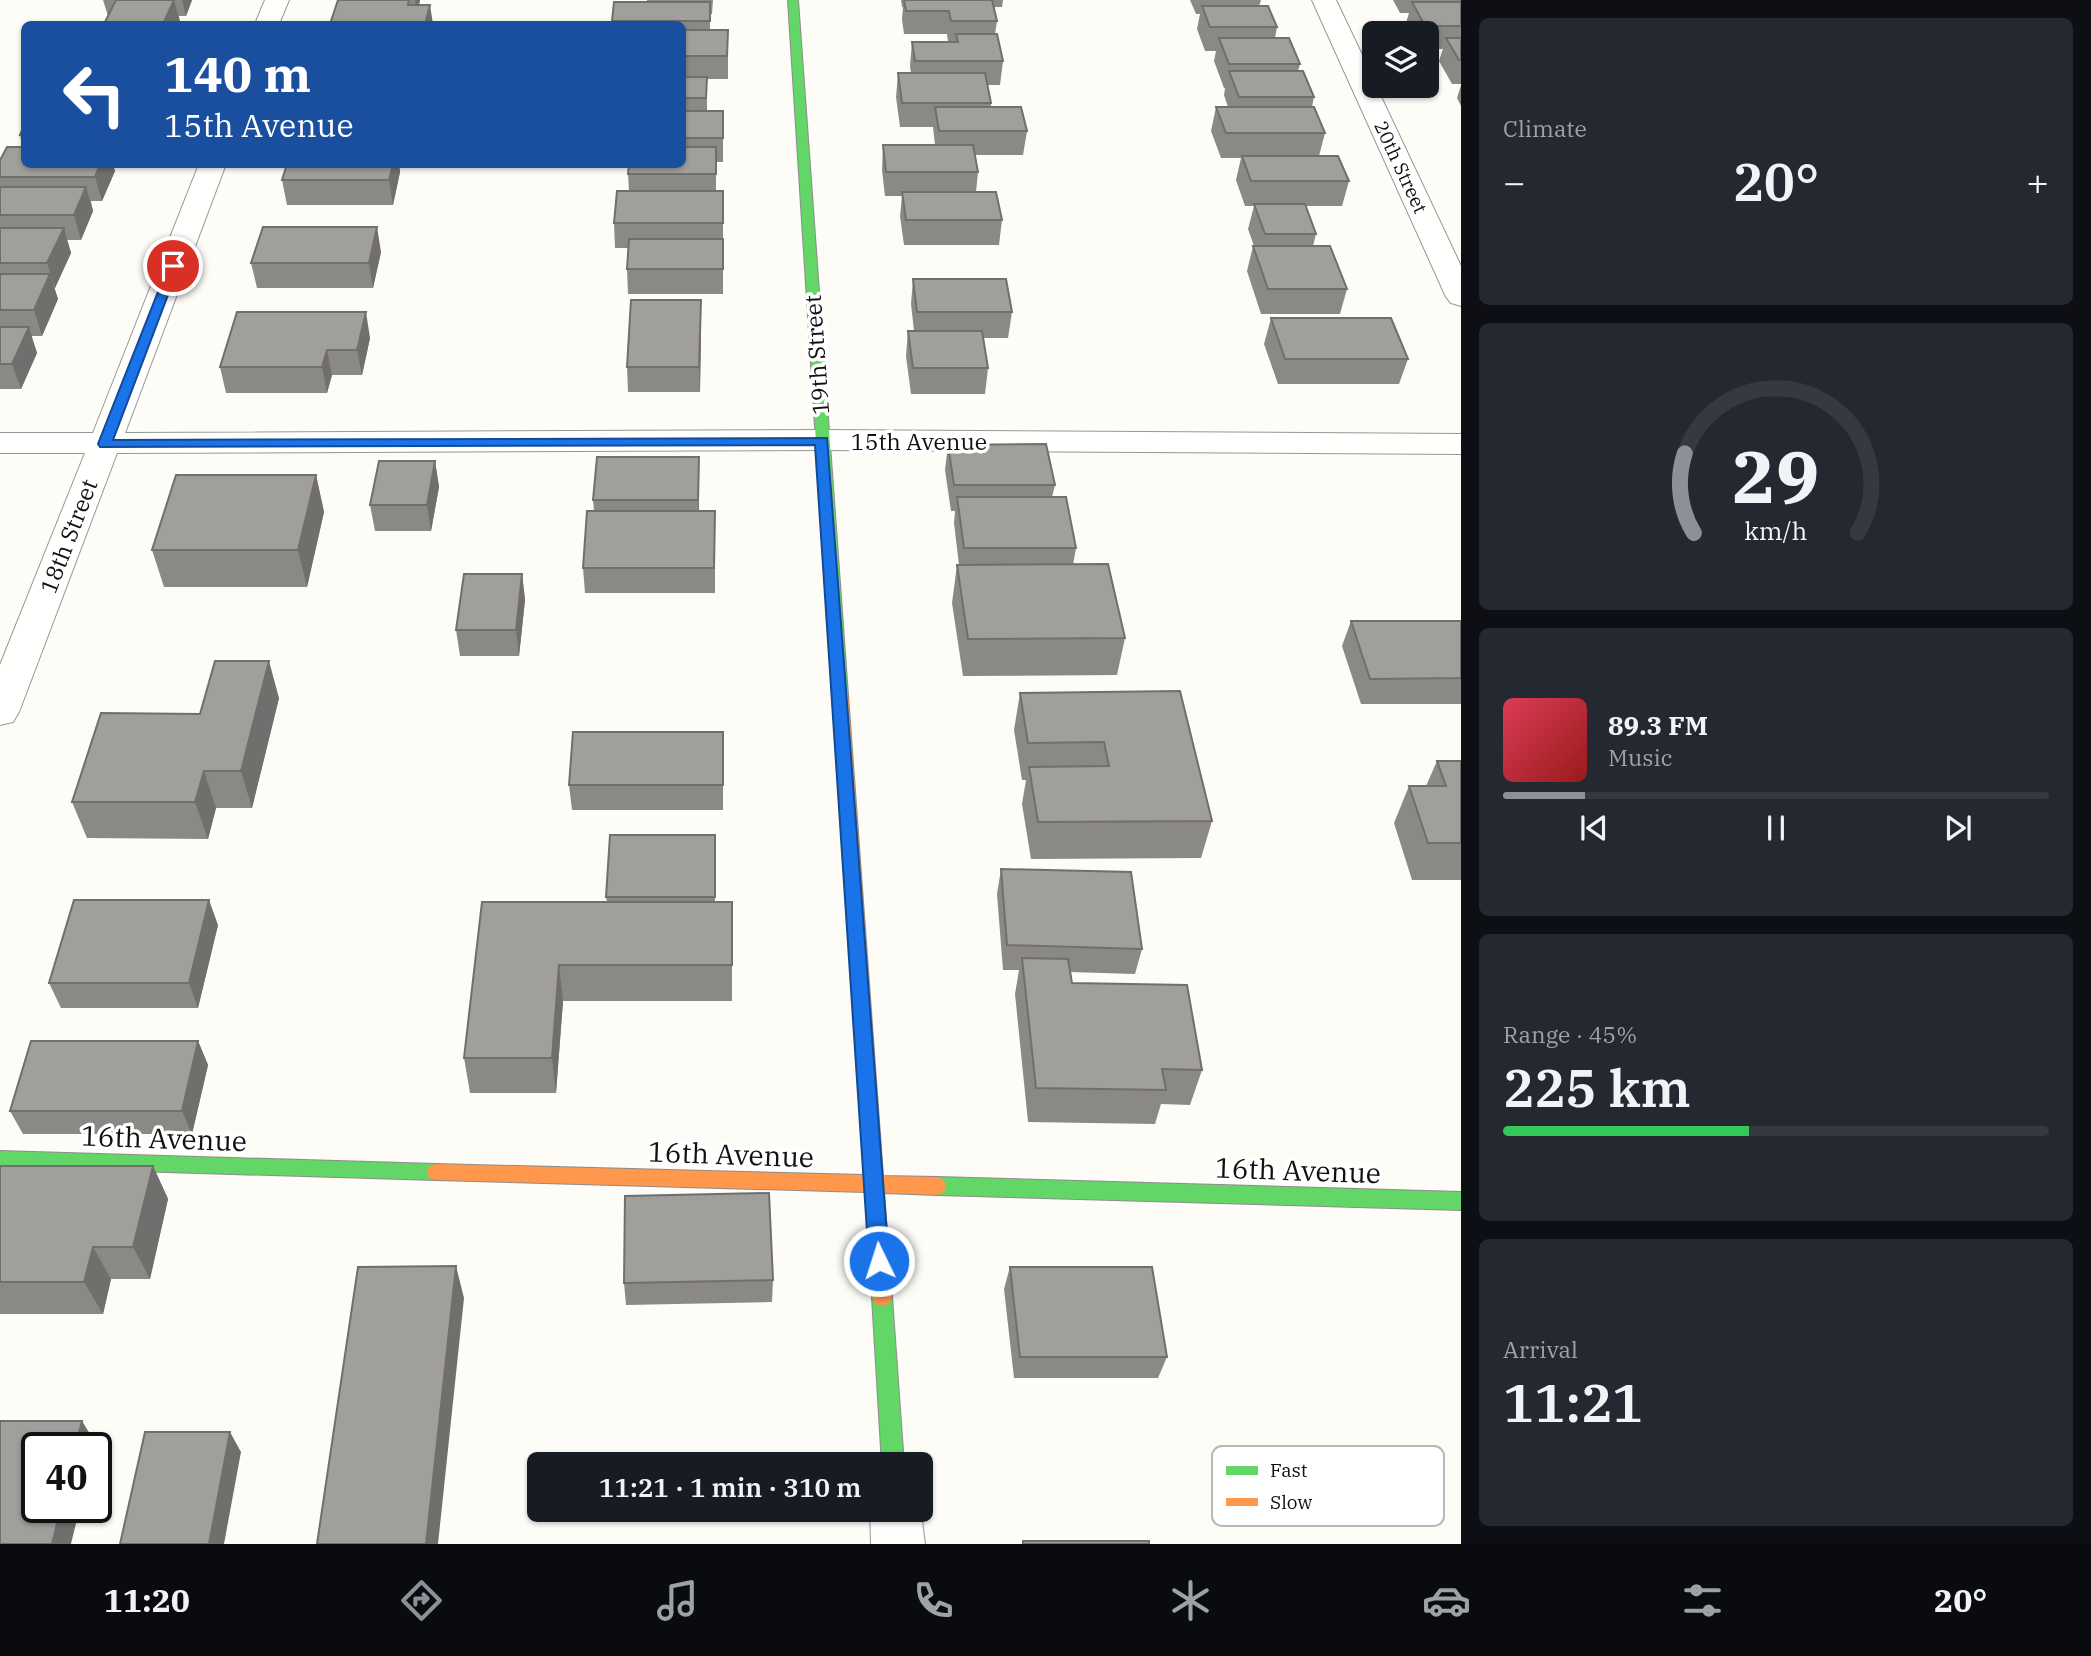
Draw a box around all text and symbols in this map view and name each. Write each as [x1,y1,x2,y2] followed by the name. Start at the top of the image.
[1362,21,1439,98] map controls
[1362,21,1439,98] button: layers
[164,42,311,105] text: 140 m
[49,49,140,140] icon: left
[164,104,354,146] text: 15th Avenue
[1503,113,1587,143] text: Climate
[1369,117,1433,217] street label: 20th Street
[1733,148,1819,215] text: 20°
[1503,157,1526,206] text: −
[2026,157,2049,206] text: +
[143,236,203,296] pin
[154,247,192,285] icon: arrive
[797,294,835,416] street label: 19th Street
[851,426,987,456] street label: 15th Avenue
[1732,428,1820,523] text: 29
[32,475,104,597] street label: 18th Street
[1744,514,1808,547] text: km/h
[1608,708,1708,742] text: 89.3 FM
[1608,742,1673,772] text: Music
[1575,809,1613,847] icon: previous
[1757,809,1795,847] icon: pause
[1939,809,1977,847] icon: next
[1503,1019,1637,1049] text: Range · 45%
[1503,1054,1691,1121] text: 225 km
[80,1117,248,1159] street label: 16th Avenue
[647,1133,815,1175] street label: 16th Avenue
[1214,1149,1382,1191] street label: 16th Avenue
[842,1224,916,1298] position arrow
[1503,1334,1578,1364] text: Arrival
[1503,1369,1643,1436] text: 11:21
[21,1432,112,1523] speed limit sign: 40
[1212,1446,1444,1526] legend
[1270,1458,1308,1482] text: Fast
[599,1470,861,1504] text: 11:21 · 1 min · 310 m
[1270,1490,1312,1514] text: Slow
[397,1576,446,1625] icon: directions
[653,1576,702,1625] icon: music
[909,1576,958,1625] icon: phone
[1166,1576,1215,1625] icon: climate
[1422,1576,1471,1625] icon: car
[1678,1576,1727,1625] icon: filters
[104,1579,190,1621] text: 11:20
[1934,1579,1987,1621] text: 20°

